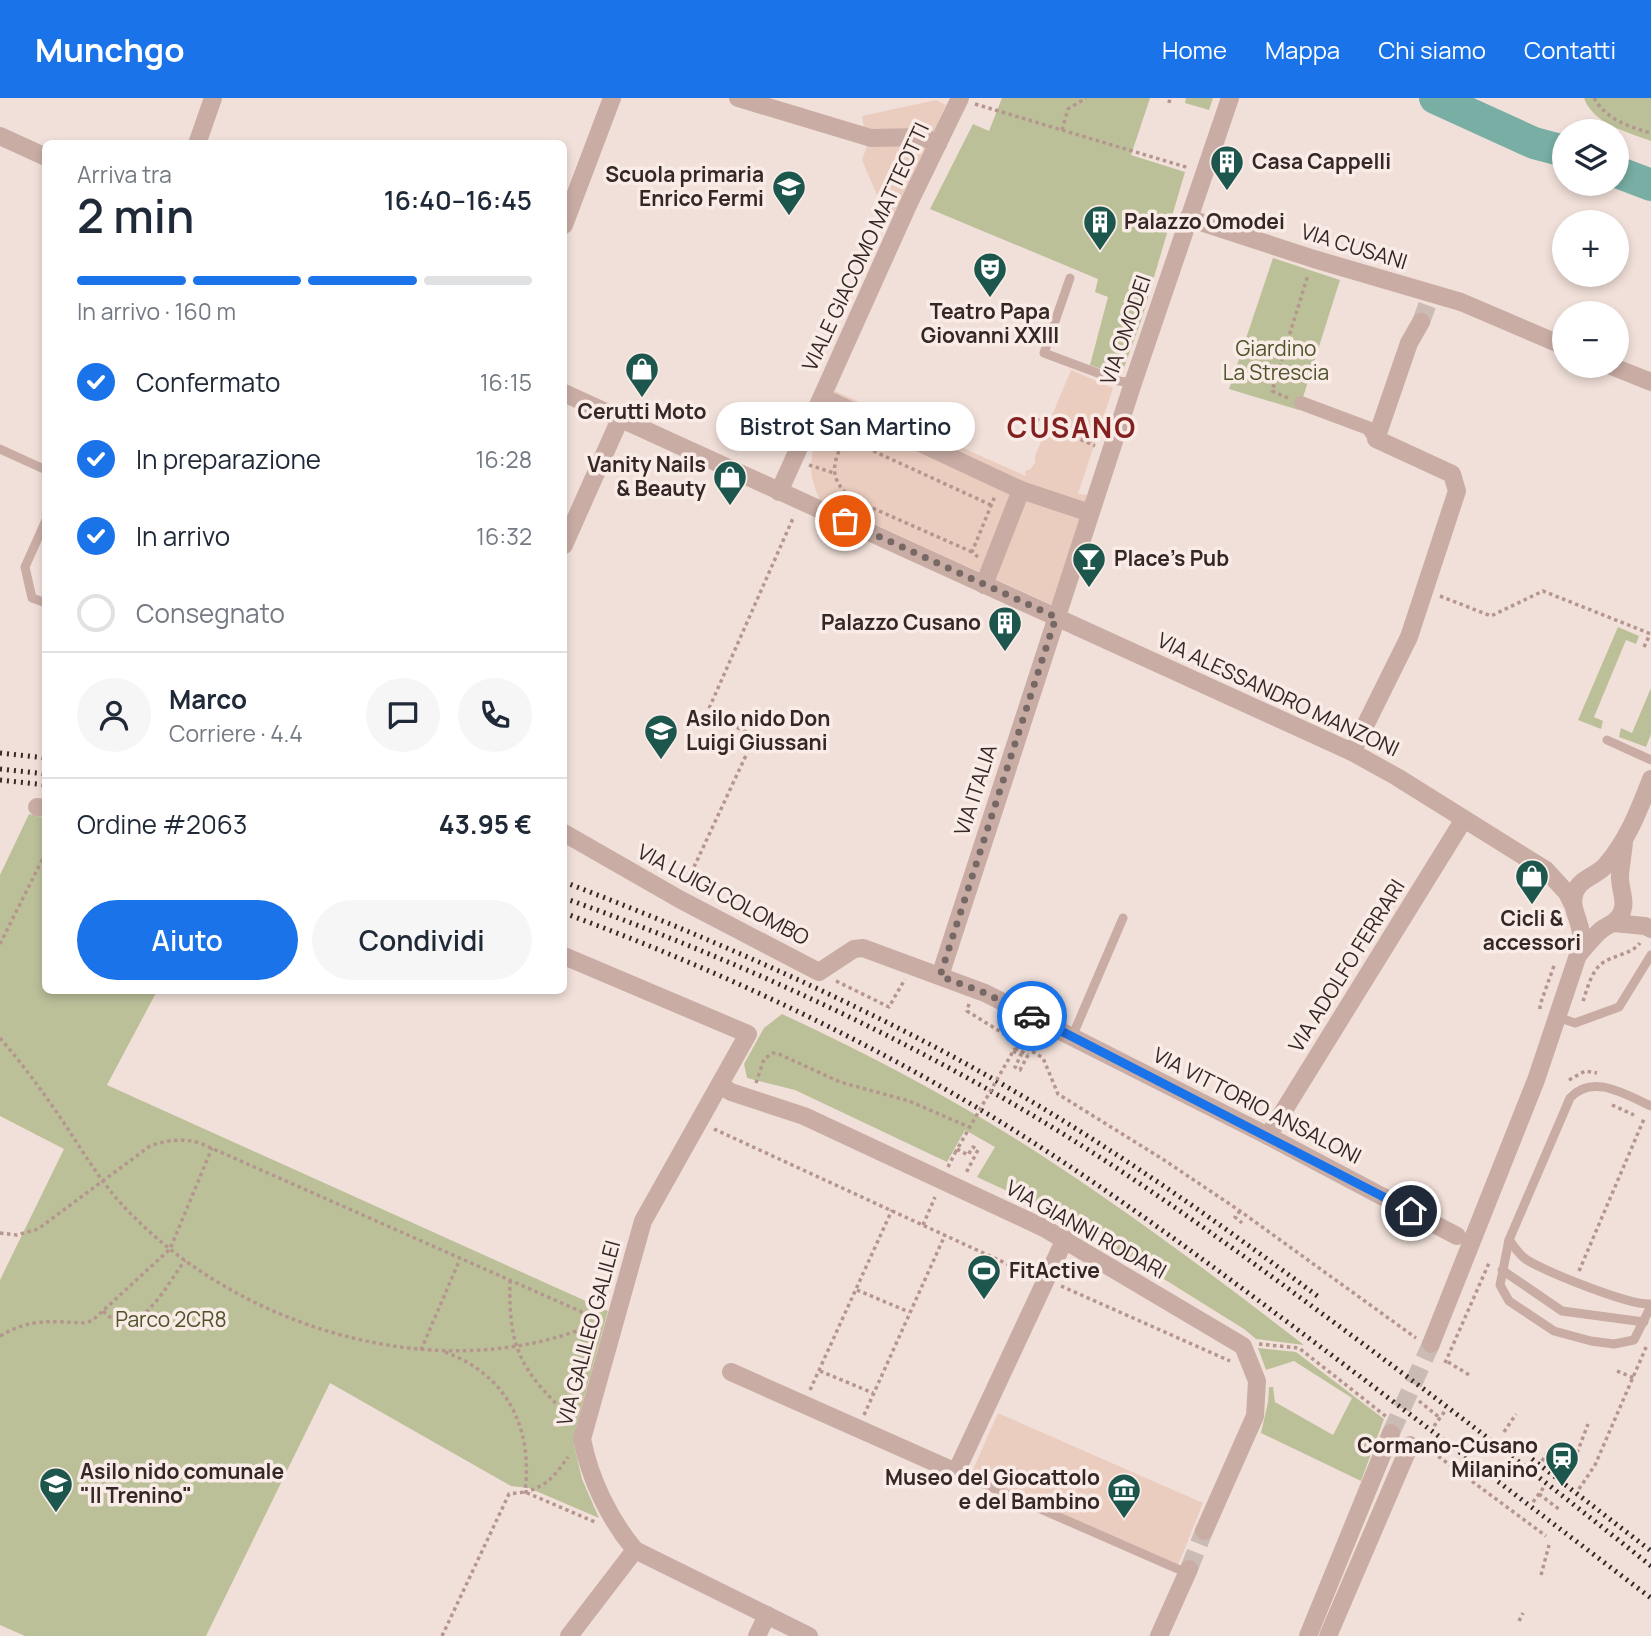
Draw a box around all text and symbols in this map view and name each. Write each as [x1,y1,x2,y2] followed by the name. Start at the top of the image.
[35,27,185,72] text: Munchgo
[1162,33,1227,66] text: Home
[1265,33,1340,66] text: Mappa
[1378,33,1486,66] text: Chi siamo
[1524,33,1616,66] text: Contatti
[795,118,935,375] street label: VIALE GIACOMO MATTEOTTI
[1552,119,1629,378] map controls
[1552,119,1629,196] button: layers
[1208,143,1246,192] building icon: Casa Cappelli
[1252,147,1391,175] place label: Casa Cappelli
[77,158,172,190] text: Arriva tra
[605,160,764,212] place label: Scuola primaria Enrico Fermi
[770,168,808,217] school or university icon: Scuola primaria Enrico Fermi
[384,182,532,218] text: 16:40–16:45
[77,184,194,247] text: 2 min
[1081,203,1119,252] building icon: Palazzo Omodei
[1124,207,1285,235] place label: Palazzo Omodei
[1552,210,1629,287] button: +
[1298,217,1411,275] street label: VIA CUSANI
[971,250,1009,299] theatre icon: Teatro Papa Giovanni XXIII
[1093,271,1157,388] street label: VIA OMODEI
[77,295,236,327] text: In arrivo · 160 m
[921,297,1059,349] place label: Teatro Papa Giovanni XXIII
[1552,301,1629,378] button: −
[1223,334,1329,386] park label: Giardino La Strescia
[623,350,661,399] shop icon: Cerutti Moto
[77,363,115,401] icon: check
[136,364,280,400] text: Confermato
[480,366,532,398] text: 16:15
[577,397,707,425] place label: Cerutti Moto
[716,402,974,451] callout: Bistrot San Martino
[1007,408,1137,446] district label: CUSANO
[740,410,951,442] text: Bistrot San Martino
[77,440,115,478] icon: check
[136,441,321,477] text: In preparazione
[475,443,532,475] text: 16:28
[587,450,706,502] place label: Vanity Nails & Beauty
[711,458,749,507] shop icon: Vanity Nails & Beauty
[815,491,875,551] pin
[826,502,864,540] icon: bag
[77,517,115,555] icon: check
[136,518,230,554] text: In arrivo
[476,520,532,552] text: 16:32
[1070,540,1108,589] bar icon: Place's Pub
[1114,544,1229,572] place label: Place's Pub
[136,595,285,631] text: Consegnato
[986,604,1024,653] building icon: Palazzo Cusano
[821,608,981,636] place label: Palazzo Cusano
[1153,626,1404,763] street label: VIA ALESSANDRO MANZONI
[77,678,151,752] button: person
[366,678,440,752] button: chat
[458,678,532,752] button: phone
[169,681,247,717] text: Marco
[686,704,830,756] place label: Asilo nido Don Luigi Giussani
[642,712,680,761] school or university icon: Asilo nido Don Luigi Giussani
[169,717,303,749] text: Corriere · 4.4
[947,741,1003,839] street label: VIA ITALIA
[77,806,247,842] text: Ordine #2063
[439,806,532,842] text: 43.95 €
[633,837,814,951] street label: VIA LUIGI COLOMBO
[1513,857,1551,906] shop icon: Cicli & accessori
[1282,874,1411,1057] street label: VIA ADOLFO FERRARI
[77,900,298,980] button: Aiuto
[312,900,532,980] button: Condividi
[1483,904,1581,956] place label: Cicli & accessori
[997,981,1067,1051] courier
[1013,997,1051,1035] icon: car
[1148,1040,1366,1170] street label: VIA VITTORIO ANSALONI
[1001,1173,1172,1285] street label: VIA GIANNI RODARI
[1381,1181,1441,1241] pin
[1392,1192,1430,1230] icon: home
[550,1237,626,1428] street label: VIA GALILEO GALILEI
[965,1252,1003,1301] sports icon: FitActive
[1009,1256,1100,1284] place label: FitActive
[115,1305,227,1333] park label: Parco 2CR8
[1357,1431,1538,1483] place label: Cormano-Cusano Milanino
[1543,1439,1581,1488] station icon: Cormano-Cusano Milanino
[80,1457,284,1509] place label: Asilo nido comunale "Il Trenino"
[885,1463,1100,1515] place label: Museo del Giocattolo e del Bambino
[37,1465,75,1514] school or university icon: Asilo nido comunale "Il Trenino"
[1105,1471,1143,1520] museum icon: Museo del Giocattolo e del Bambino

